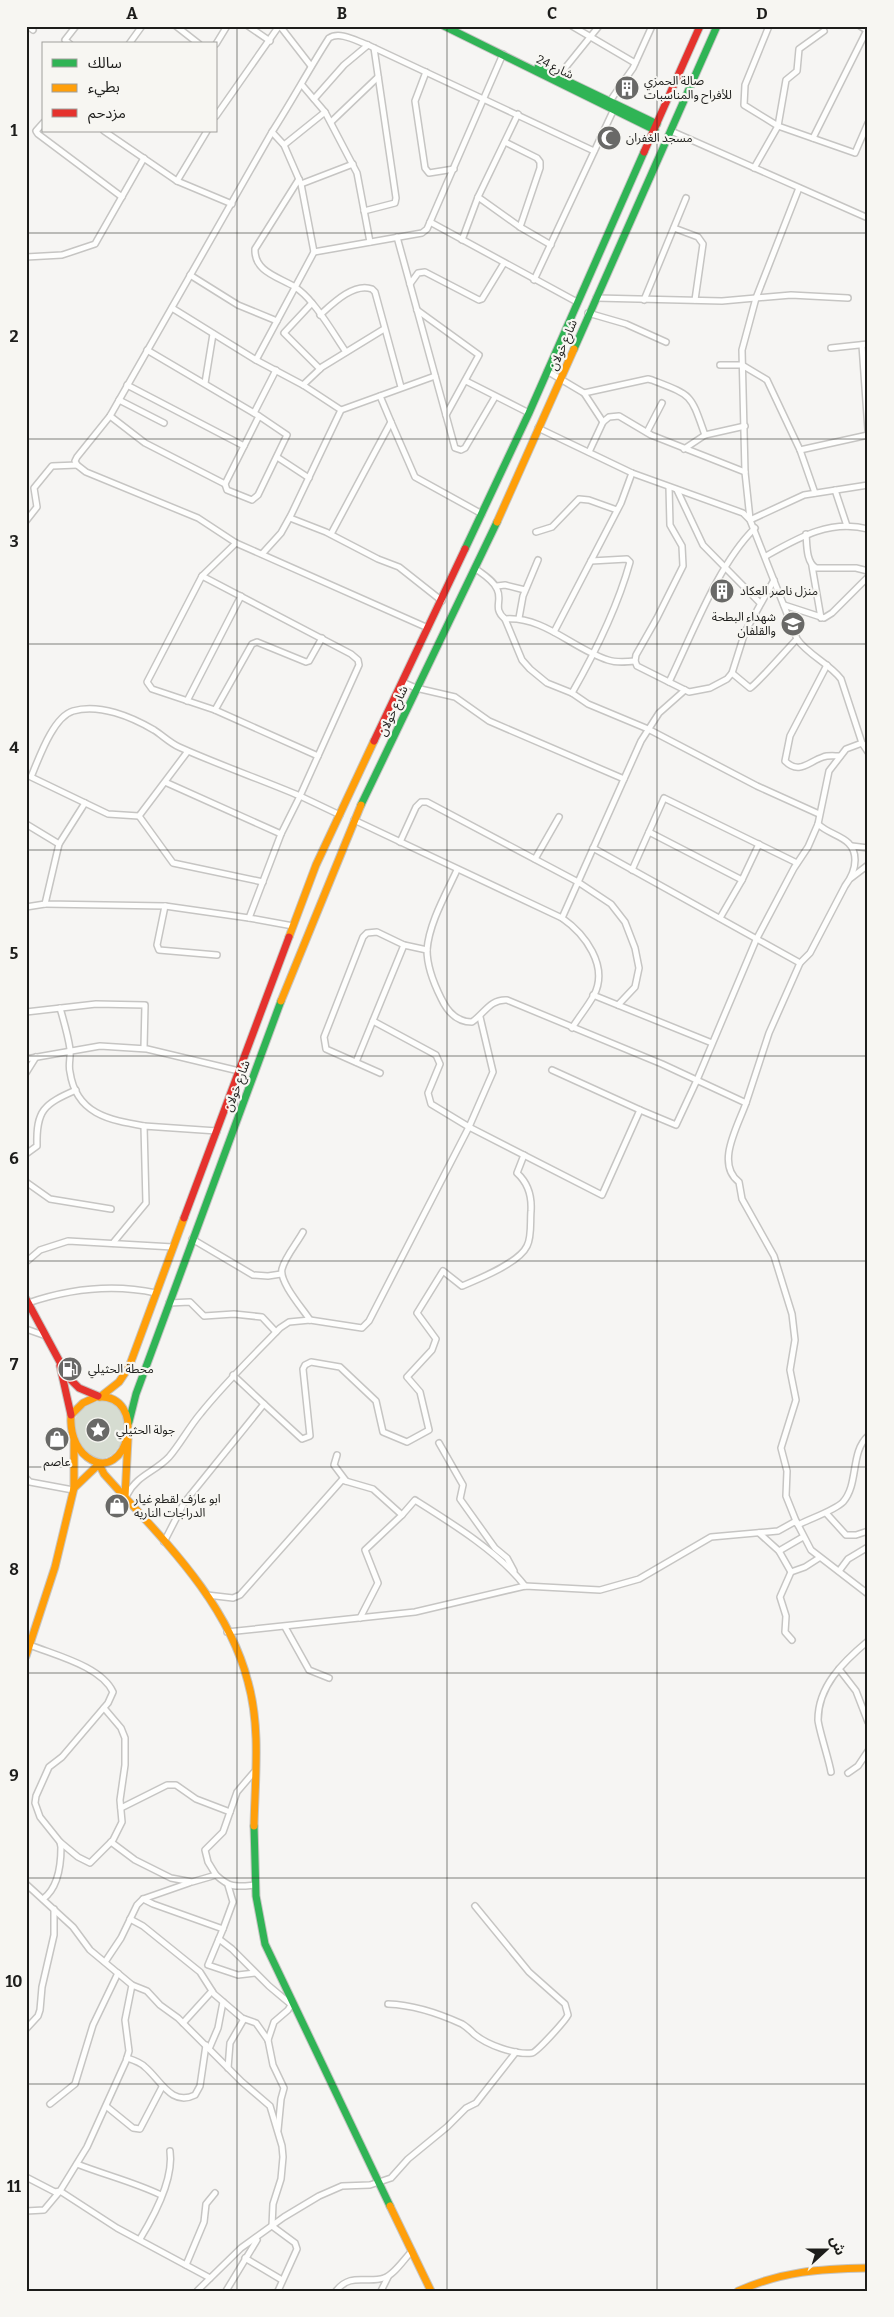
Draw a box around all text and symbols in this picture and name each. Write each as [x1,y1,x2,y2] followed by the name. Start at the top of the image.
[126,4,138,23] text: A
[337,4,347,23] text: B
[547,4,557,23] text: C
[756,4,768,23] text: D
[42,42,218,132] legend
[533,52,576,84] street label: شارع 24
[88,54,122,72] text: سالك
[644,74,732,104] place label: صالة الحمزي للأفراح والمناسبات
[614,75,640,101] building icon: صالة الحمزي للأفراح والمناسبات
[88,78,120,98] text: بطيء
[88,104,126,124] text: مزدحم
[11,121,18,140] text: 1
[596,125,622,151] mosque icon: مسجد الغفران
[626,131,693,145] place label: مسجد الغفران
[546,318,582,373] street label: شارع خولان
[9,327,19,346] text: 2
[9,532,19,551] text: 3
[709,578,735,604] building icon: منزل ناصر العكاد
[740,584,818,598] place label: منزل ناصر العكاد
[712,610,776,638] place label: شهداء البطحة والقلفان
[780,611,806,637] school or university icon: شهداء البطحة والقلفان
[375,684,413,739] street label: شارع خولان
[9,738,19,757] text: 4
[10,944,19,963] text: 5
[221,1058,255,1114] street label: شارع خولان
[9,1149,19,1168] text: 6
[10,1355,19,1374] text: 7
[57,1356,83,1382] fuel station icon: محطة الحثيلي
[88,1362,154,1379] place label: محطة الحثيلي
[85,1417,111,1443] place icon: جولة الحثيلي
[116,1423,175,1440] place label: جولة الحثيلي
[44,1426,70,1452] shop icon: عاصم
[43,1455,71,1471] place label: عاصم
[133,1492,221,1520] place label: ابو عارف لقطع غيار الدراجات الناريه
[104,1493,130,1519] shop icon: ابو عارف لقطع غيار الدراجات الناريه
[9,1560,19,1579] text: 8
[9,1766,19,1785] text: 9
[5,1972,23,1991] text: 10
[7,2177,21,2196] text: 11
[802,2224,852,2274] north arrow
[826,2234,849,2258] text: ش

